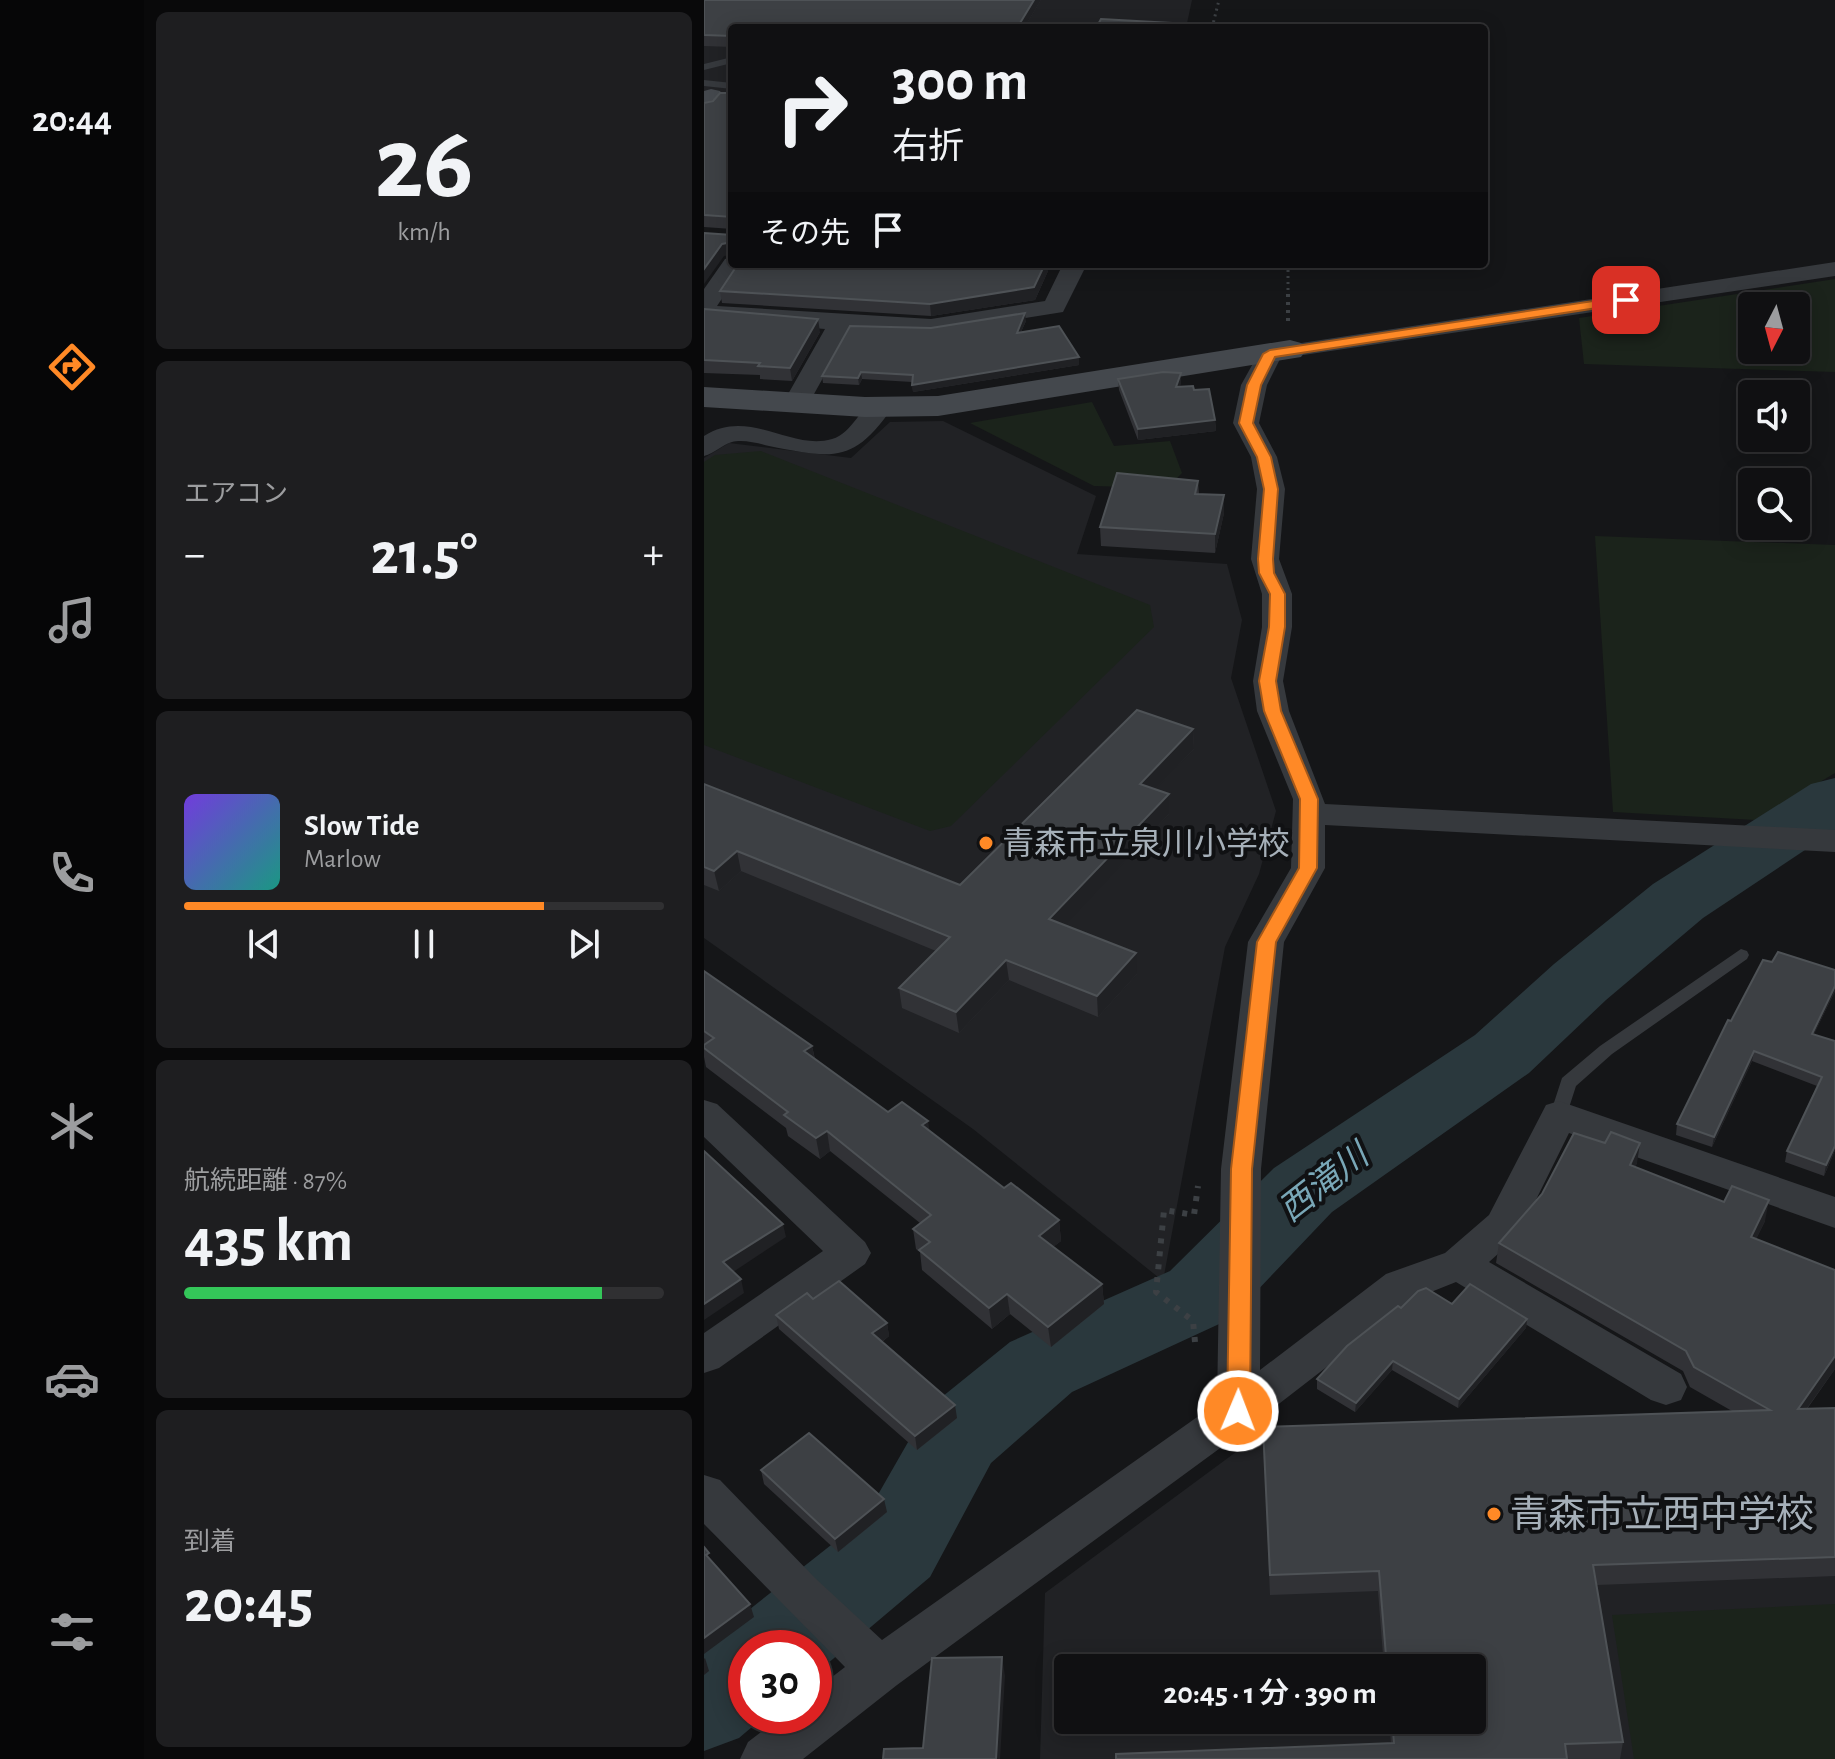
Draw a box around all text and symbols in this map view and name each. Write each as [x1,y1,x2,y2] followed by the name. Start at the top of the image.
[892,54,1028,110] text: 300 m
[760,56,864,160] icon: right
[32,102,112,138] text: 20:44
[374,113,474,217] text: 26
[892,129,964,165] text: 右折
[866,208,910,252] icon: arrive
[397,219,451,245] text: km/h
[760,219,850,249] text: その先
[1592,266,1660,334] pin
[1604,278,1648,322] icon: arrive
[1738,292,1810,364] north arrow
[1738,292,1810,540] map controls
[44,339,100,395] icon: directions
[1738,380,1810,452] button: sound
[1738,468,1810,540] button: search
[184,481,288,507] text: エアコン
[370,525,478,585] text: 21.5°
[184,533,205,577] text: −
[643,533,664,577] text: +
[44,592,100,648] icon: music
[304,811,419,841] text: Slow Tide
[1002,826,1290,860] place label: 青森市立泉川小学校
[977,834,995,852] marker: 青森市立泉川小学校
[44,845,100,901] icon: phone
[304,846,381,872] text: Marlow
[242,922,286,966] icon: previous
[402,922,446,966] icon: pause
[562,922,606,966] icon: next
[44,1098,100,1154] icon: climate
[1272,1135,1377,1228] water label: 西滝川
[184,1168,347,1194] text: 航続距離 · 87%
[184,1212,353,1272] text: 435 km
[44,1351,100,1407] icon: car
[1196,1369,1280,1453] position arrow
[1510,1494,1814,1535] place label: 青森市立西中学校
[1485,1505,1503,1523] marker: 青森市立西中学校
[184,1529,236,1555] text: 到着
[184,1573,313,1633] text: 20:45
[44,1604,100,1660] icon: filters
[728,1630,832,1734] speed limit sign: 30
[1163,1679,1377,1709] text: 20:45 · 1 分 · 390 m

